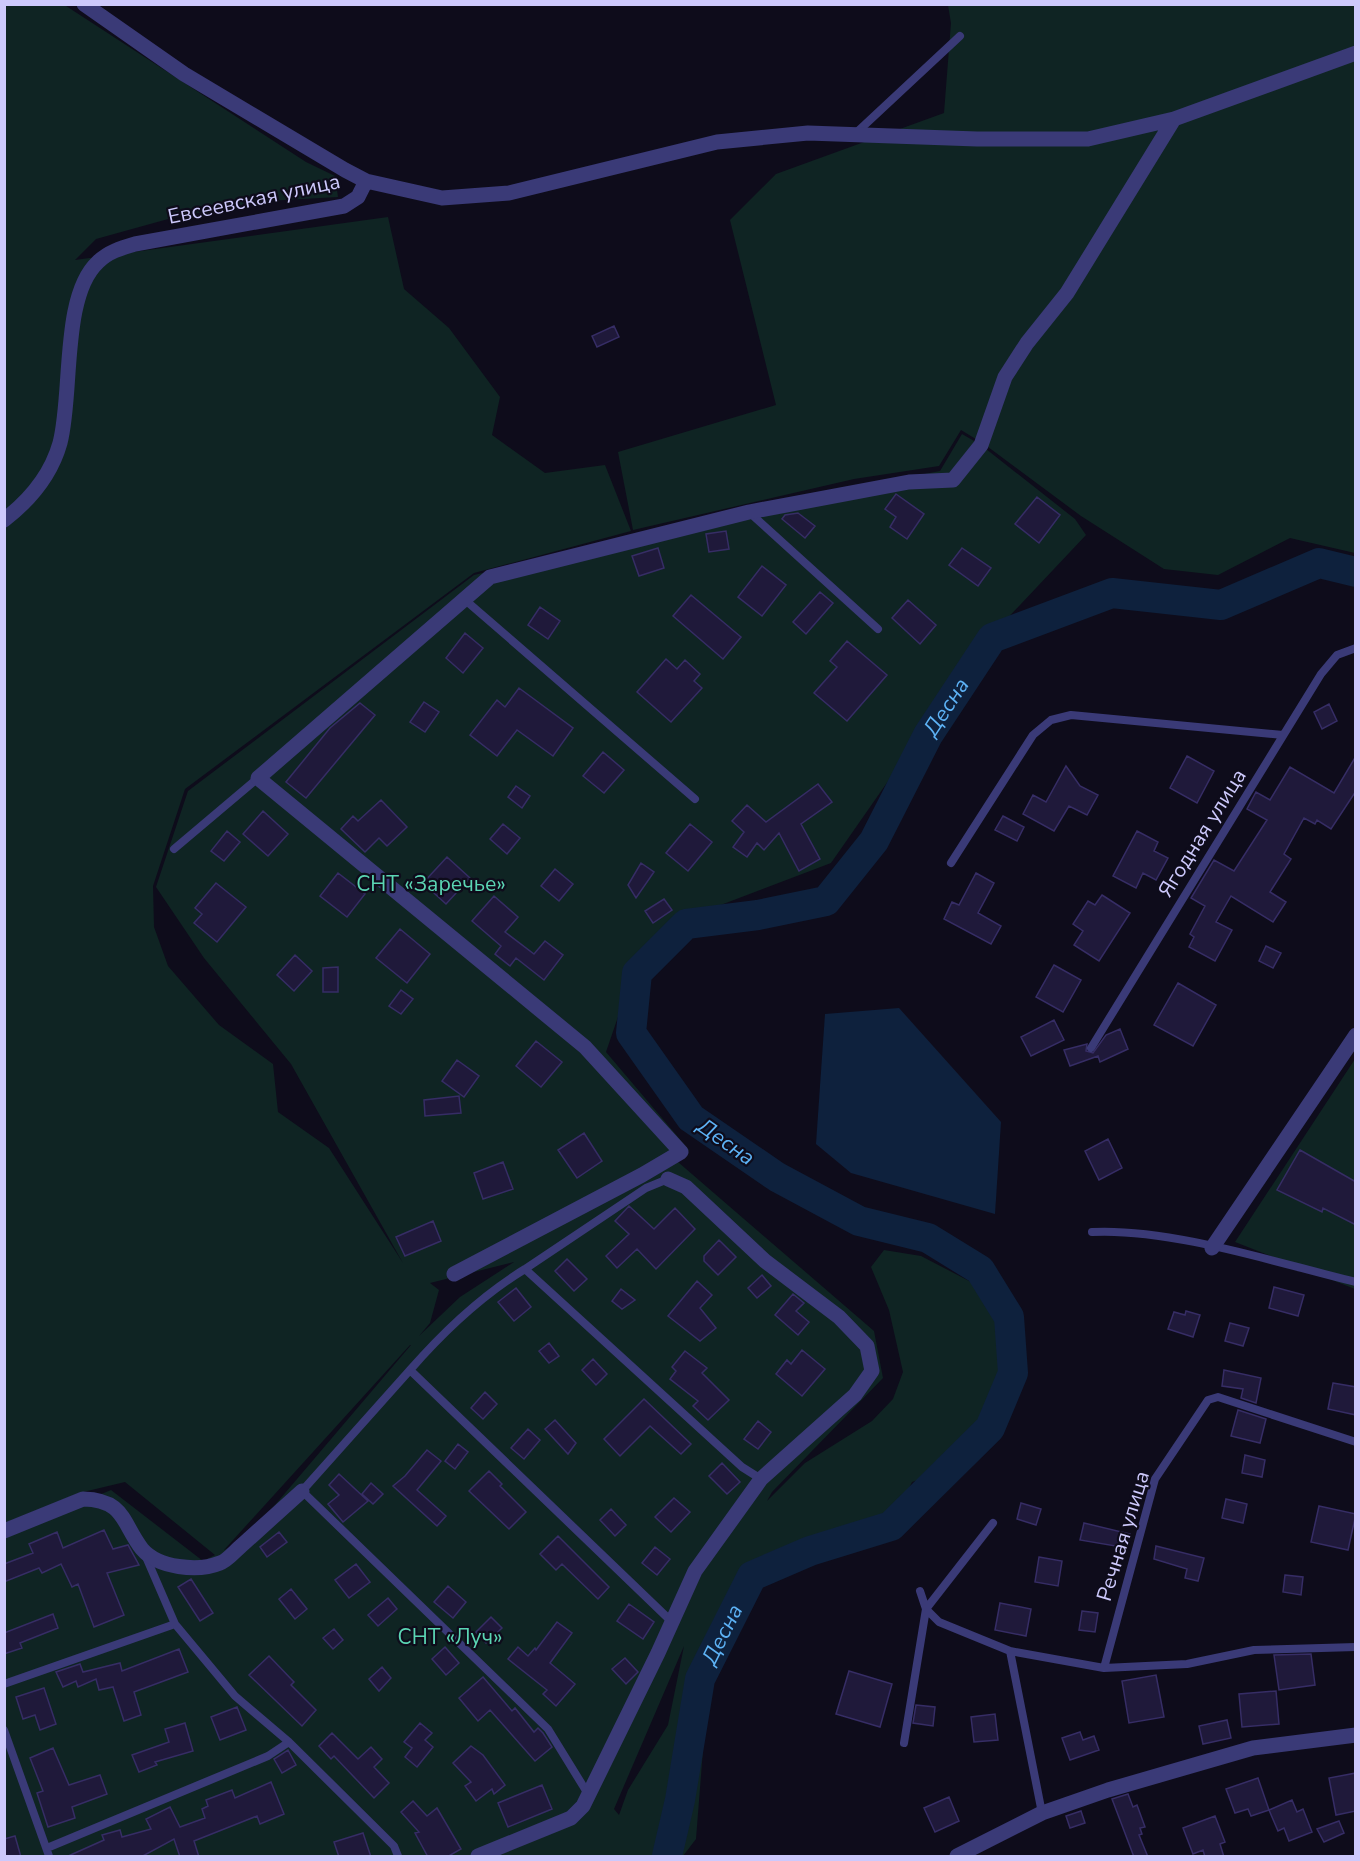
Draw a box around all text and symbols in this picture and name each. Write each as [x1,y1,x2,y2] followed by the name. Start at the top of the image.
[165,167,343,231] street label: Евсеевская улица
[915,672,977,744] water label: Десна
[1151,763,1253,903] street label: Ягодная улица
[356,870,506,898] park label: СНТ «Заречье»
[689,1110,761,1173] water label: Десна
[1090,1467,1156,1605] street label: Речная улица
[694,1599,750,1672] water label: Десна
[398,1623,502,1651] park label: СНТ «Луч»

